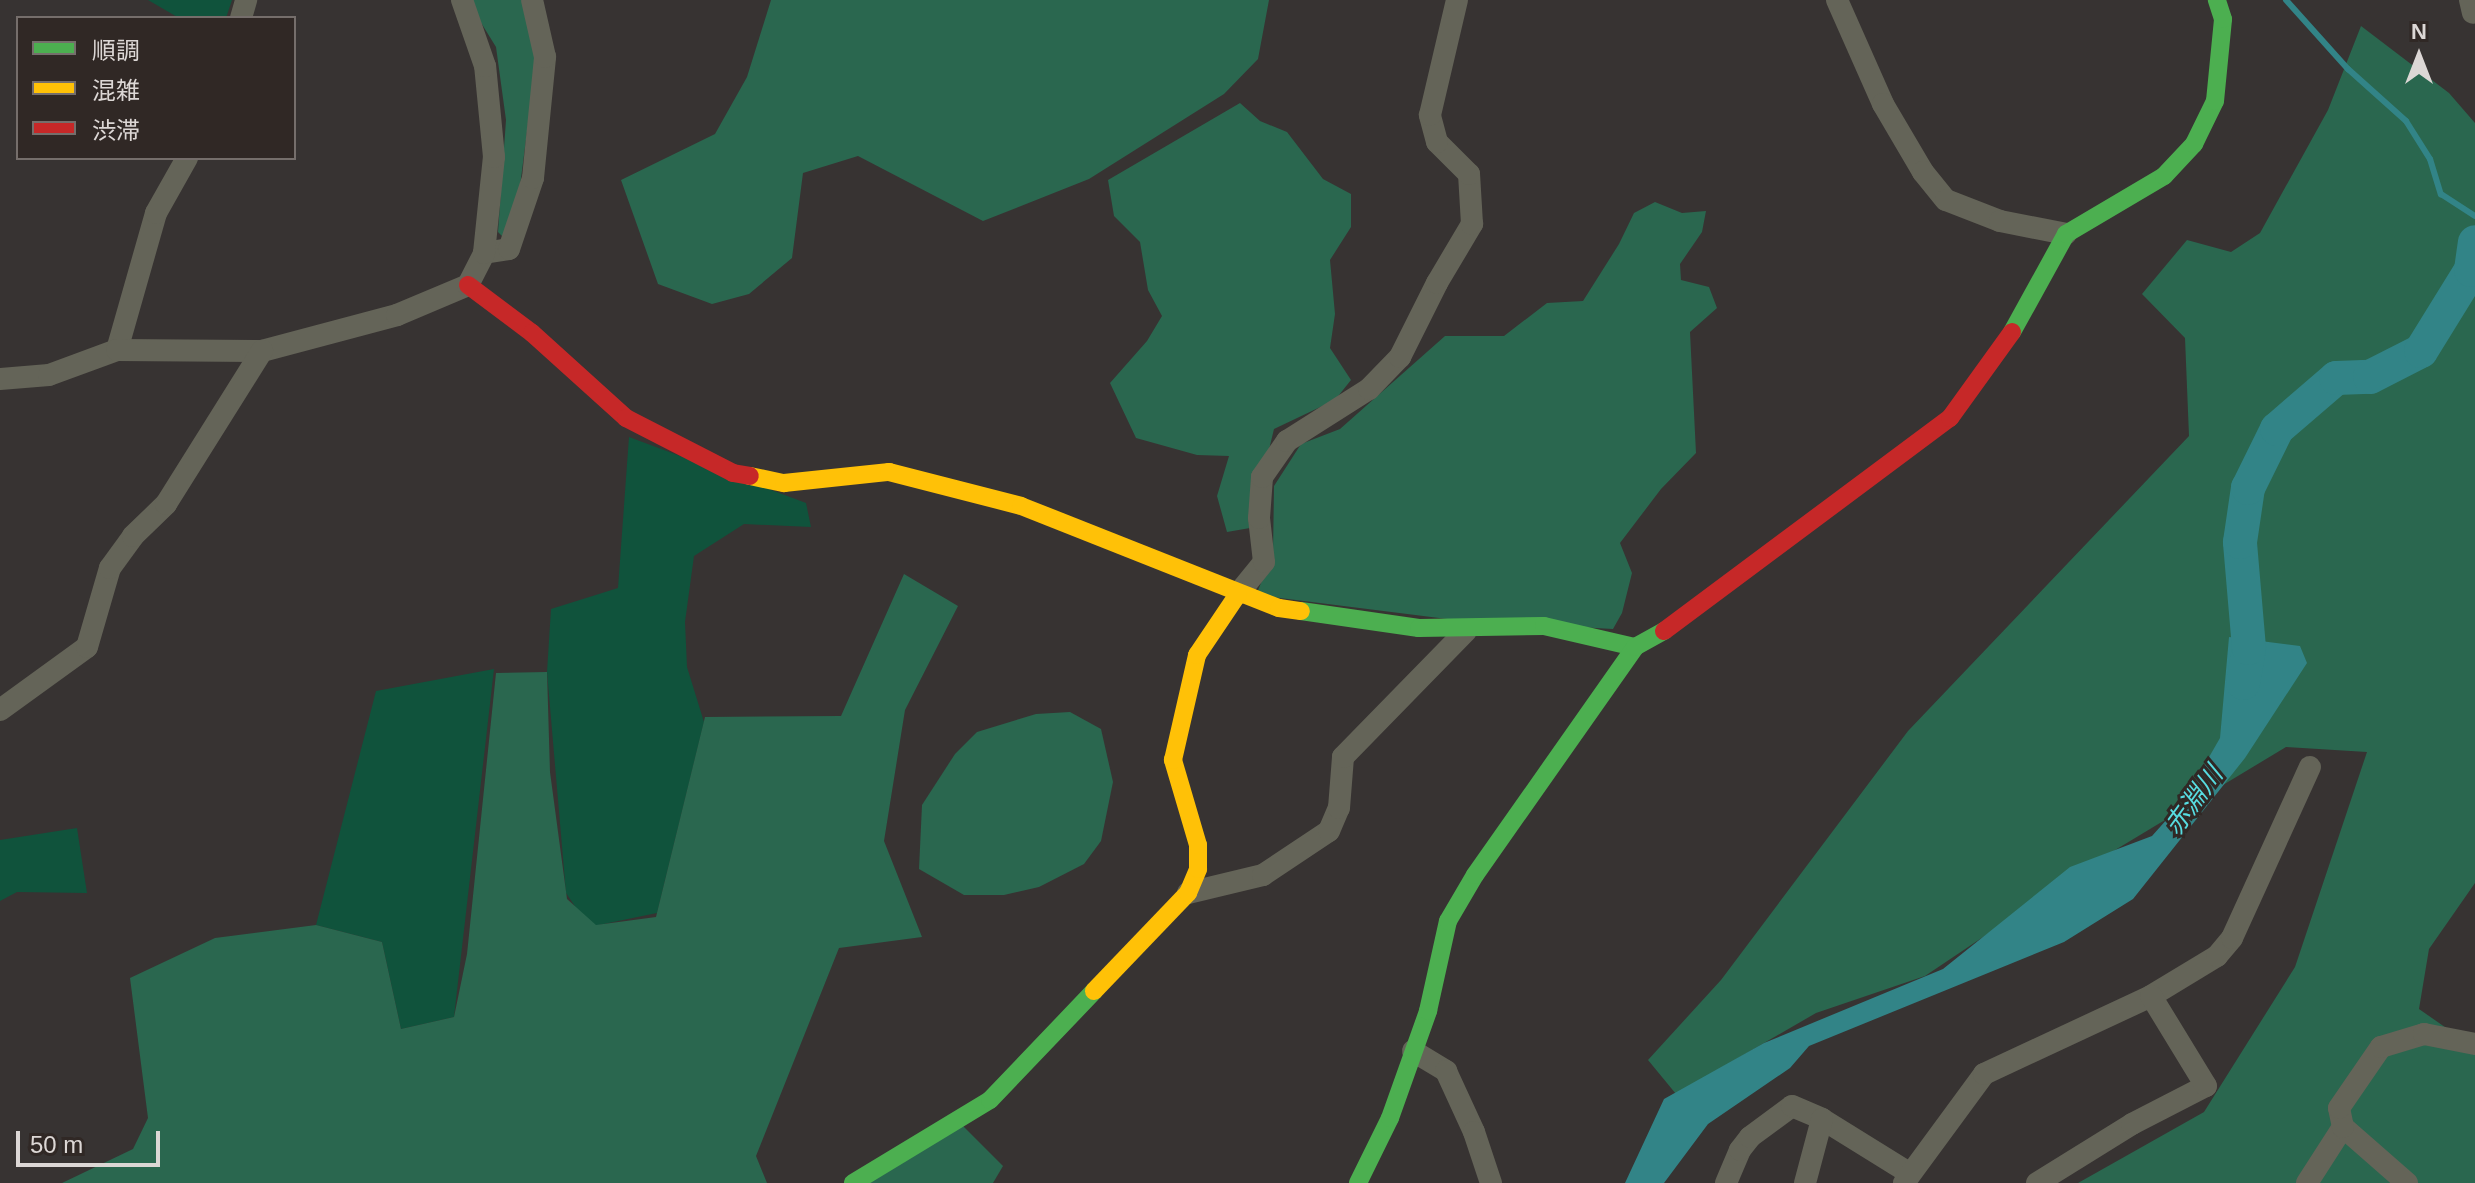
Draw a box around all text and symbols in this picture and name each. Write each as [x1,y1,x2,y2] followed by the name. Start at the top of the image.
[16,16,296,160] legend
[2379,16,2459,96] north arrow
[2411,19,2427,44] text: N
[92,37,140,64] text: 順調
[92,77,140,104] text: 混雑
[92,117,140,144] text: 渋滞
[2158,760,2230,842] water label: 赤淵川
[20,1115,164,1165] scale bar
[30,1131,83,1158] text: 50 m

